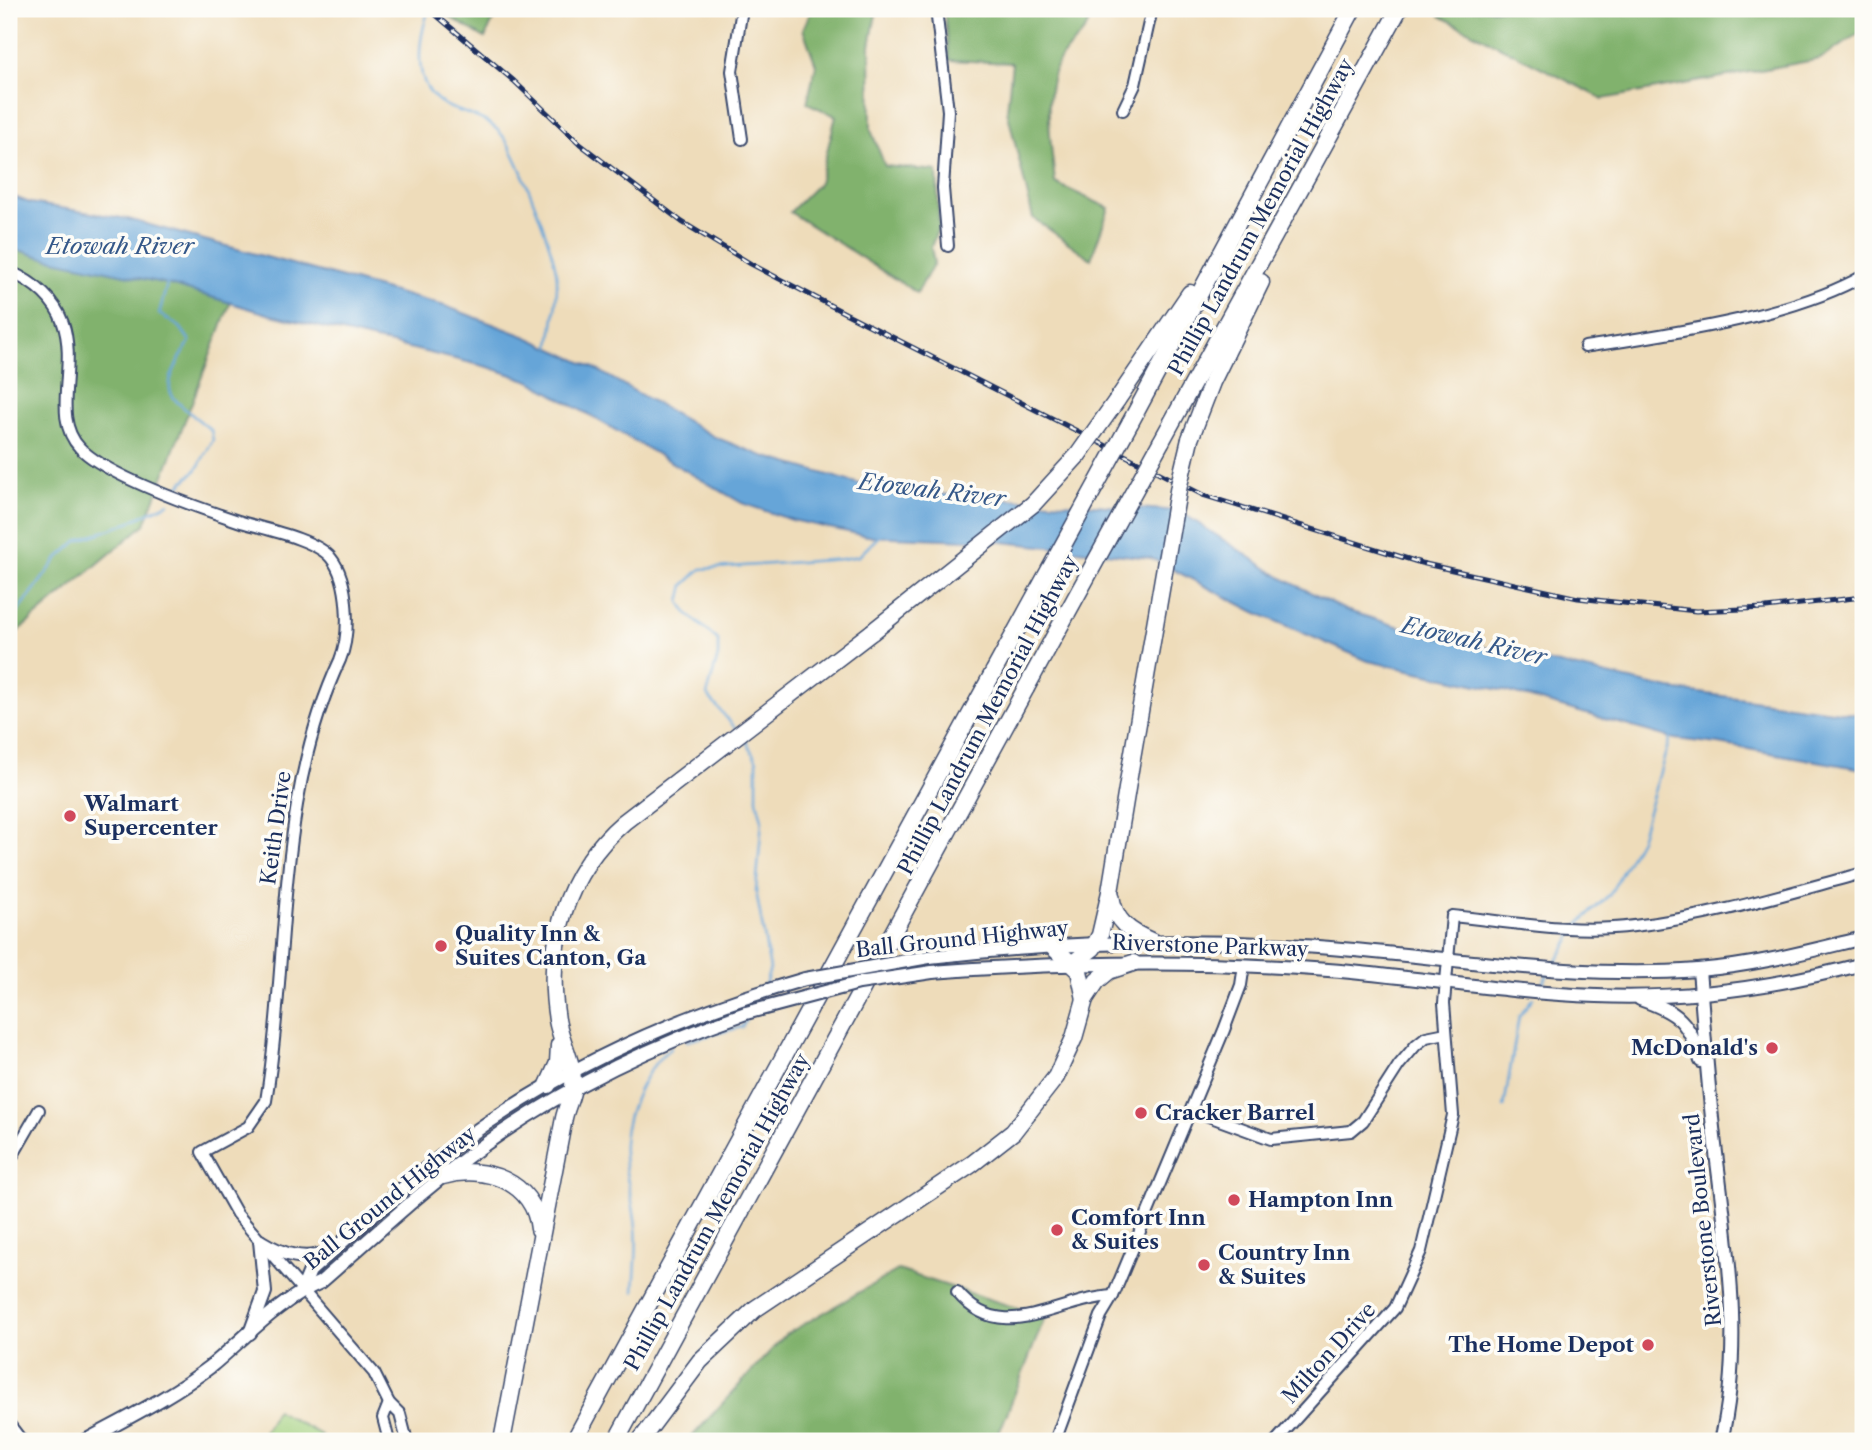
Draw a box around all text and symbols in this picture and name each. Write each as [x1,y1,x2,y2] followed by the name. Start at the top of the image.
[1163,54,1359,380] street label: Phillip Landrum Memorial Highway
[44,232,195,260] water label: Etowah River
[855,467,1009,513] water label: Etowah River
[892,550,1083,879] street label: Phillip Landrum Memorial Highway
[1397,610,1551,672] water label: Etowah River
[255,769,296,886] street label: Keith Drive
[83,791,218,840] place label: Walmart Supercenter
[62,808,78,824] marker: Walmart Supercenter
[854,915,1070,962] street label: Ball Ground Highway
[455,921,647,970] place label: Quality Inn & Suites Canton, Ga
[1111,930,1309,961] street label: Riverstone Parkway
[433,938,449,954] marker: Quality Inn & Suites Canton, Ga
[1631,1035,1758,1060] place label: McDonald's
[1764,1040,1780,1056] marker: McDonald's
[619,1049,815,1375] street label: Phillip Landrum Memorial Highway
[1155,1100,1315,1125] place label: Cracker Barrel
[1133,1105,1149,1121] marker: Cracker Barrel
[1679,1112,1726,1328] street label: Riverstone Boulevard
[299,1120,481,1275] street label: Ball Ground Highway
[1248,1187,1394,1212] place label: Hampton Inn
[1226,1192,1242,1208] marker: Hampton Inn
[1071,1205,1206,1254] place label: Comfort Inn & Suites
[1049,1222,1065,1238] marker: Comfort Inn & Suites
[1218,1240,1351,1289] place label: Country Inn & Suites
[1196,1257,1212,1273] marker: Country Inn & Suites
[1277,1297,1381,1408] street label: Milton Drive
[1448,1332,1635,1357] place label: The Home Depot
[1640,1337,1656,1353] marker: The Home Depot

